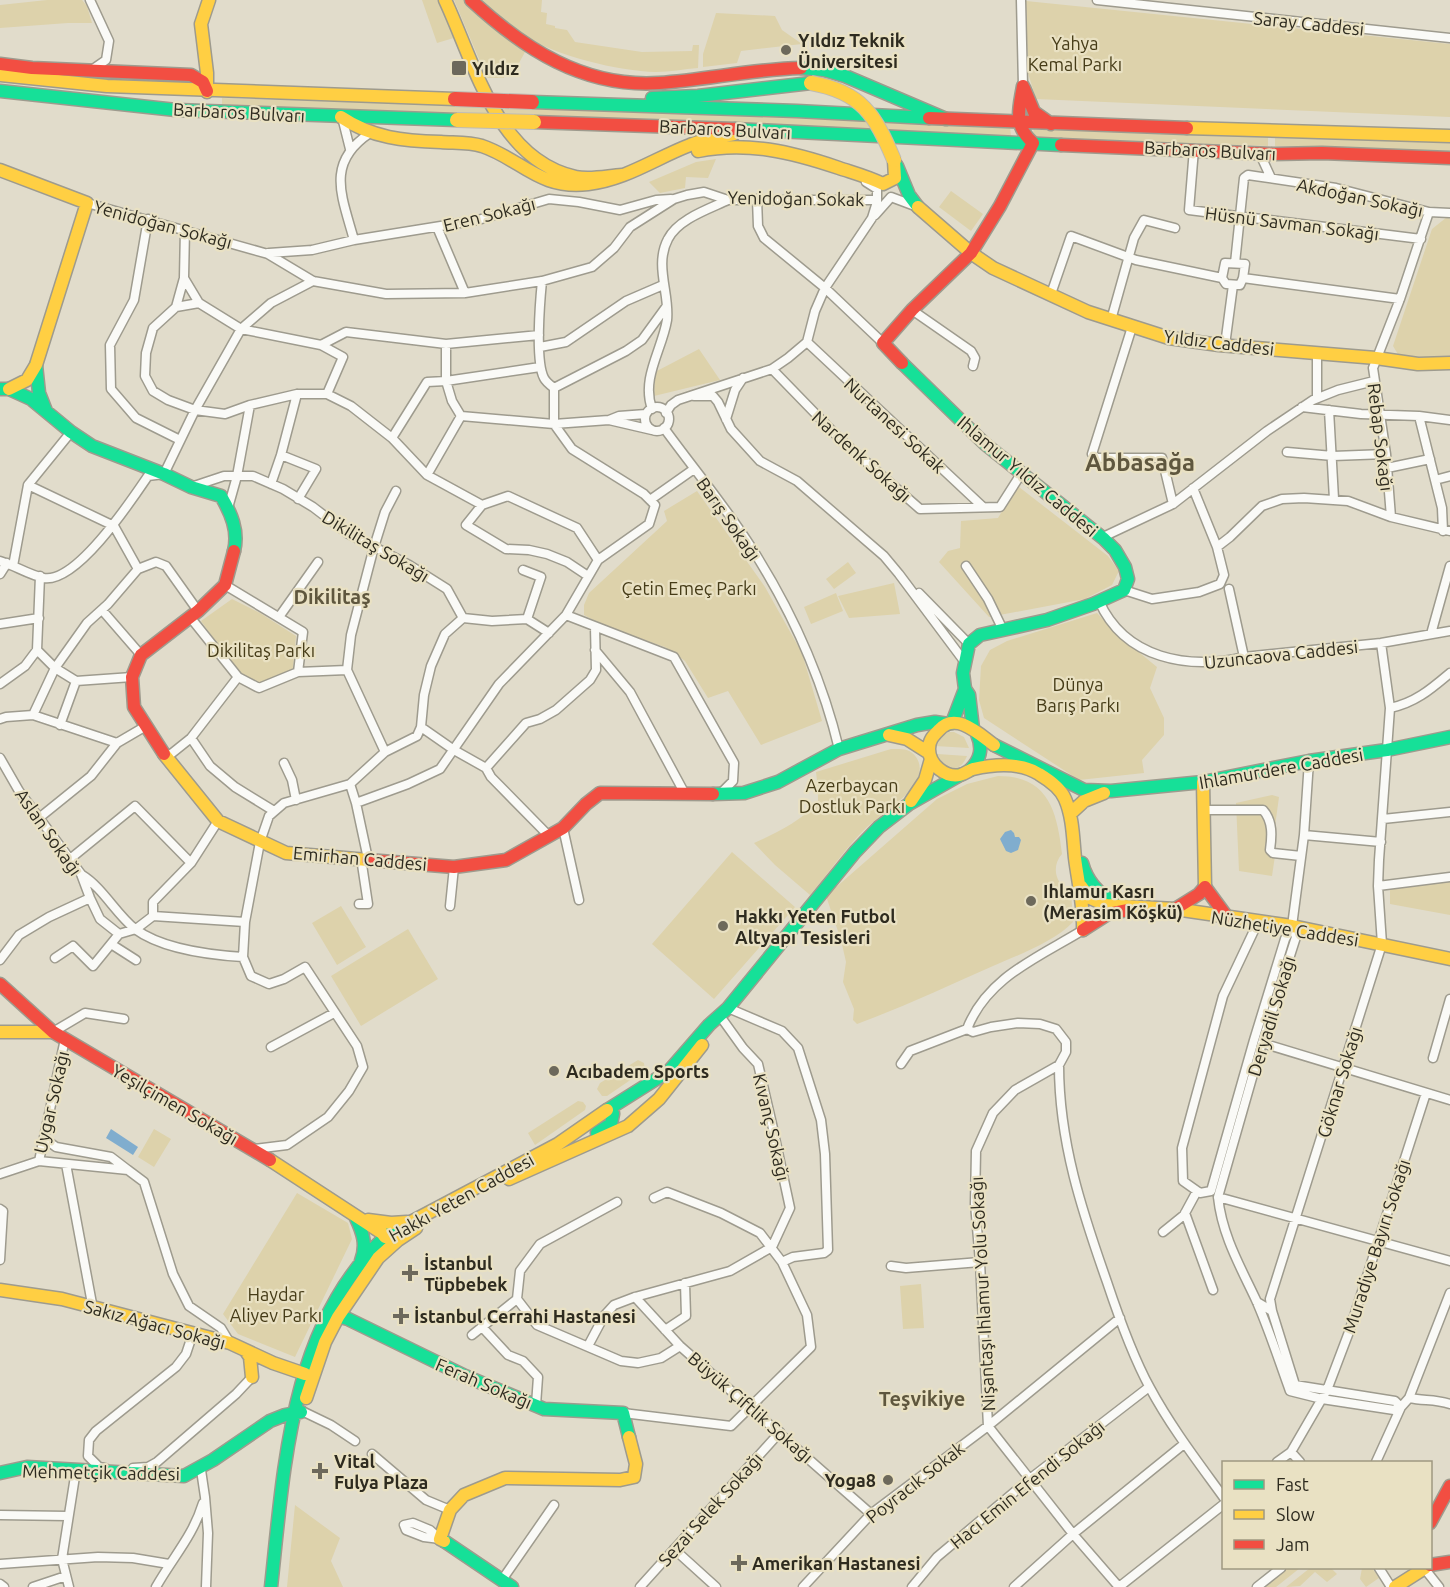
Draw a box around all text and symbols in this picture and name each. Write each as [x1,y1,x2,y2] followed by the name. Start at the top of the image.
[1253,7,1365,39] street label: Saray Caddesi
[798,30,905,71] place label: Yıldız Teknik Üniversitesi
[1028,33,1122,74] park label: Yahya Kemal Parkı
[779,43,793,57] marker: Yıldız Teknik Üniversitesi
[472,58,519,78] place label: Yıldız
[450,59,468,77] marker: Yıldız
[172,99,306,125] street label: Barbaros Bulvarı
[658,116,792,142] street label: Barbaros Bulvarı
[1143,137,1277,163] street label: Barbaros Bulvarı
[1295,174,1425,220] street label: Akdoğan Sokağı
[728,187,864,209] street label: Yenidoğan Sokak
[441,193,537,235] street label: Eren Sokağı
[92,196,234,252] street label: Yenidoğan Sokağı
[1204,202,1380,244] street label: Hüsnü Savman Sokağı
[1163,325,1275,359] street label: Yıldız Caddesi
[841,373,949,477] street label: Nurtanesi Sokak
[1364,382,1398,492] street label: Rebap Sokağı
[809,406,915,506] street label: Nardenk Sokağı
[954,412,1102,540] street label: Ihlamur Yıldız Caddesi
[1085,449,1195,476] district label: Abbasağa
[693,474,765,564] street label: Barış Sokağı
[319,506,433,586] street label: Dikilitaş Sokağı
[622,578,757,598] park label: Çetin Emeç Parkı
[293,585,371,608] district label: Dikilitaş
[1203,636,1359,672] street label: Uzuncaova Caddesi
[207,640,315,660] park label: Dikilitaş Parkı
[1036,674,1120,715] park label: Dünya Barış Parkı
[1197,744,1365,792] street label: Ihlamurdere Caddesi
[799,775,905,816] park label: Azerbaycan Dostluk Parkı
[12,785,86,879] street label: Aslan Sokağı
[292,842,428,874] street label: Emirhan Caddesi
[1043,881,1183,923] place label: Ihlamur Kasrı (Merasim Köşkü)
[1024,894,1038,908] marker: Ihlamur Kasrı (Merasim Köşkü)
[735,906,896,947] place label: Hakkı Yeten Futbol Altyapı Tesisleri
[1210,906,1360,950] street label: Nüzhetiye Caddesi
[716,919,730,933] marker: Hakkı Yeten Futbol Altyapı Tesisleri
[1243,954,1299,1078] street label: Deryadil Sokağı
[1313,1024,1365,1140] street label: Göknar Sokağı
[30,1049,72,1155] street label: Uygar Sokağı
[108,1060,242,1148] street label: Yeşilçimen Sokağı
[566,1061,709,1081] place label: Acıbadem Sports
[547,1064,561,1078] marker: Acıbadem Sports
[750,1071,794,1183] street label: Kıvanç Sokağı
[385,1149,537,1245] street label: Hakkı Yeten Caddesi
[1338,1157,1414,1335] street label: Muradiye Bayırı Sokağı
[966,1176,998,1412] street label: Nişantaşı Ihlamur Yolu Sokağı
[424,1253,507,1294] place label: İstanbul Tüpbebek
[401,1264,419,1282] marker: İstanbul Tüpbebek
[230,1284,322,1325] park label: Haydar Aliyev Parkı
[82,1295,228,1353] street label: Sakız Ağacı Sokağı
[414,1306,636,1326] place label: İstanbul Cerrahi Hastanesi
[392,1307,410,1325] marker: İstanbul Cerrahi Hastanesi
[685,1347,817,1467] street label: Büyük Çiftlik Sokağı
[433,1354,535,1412] street label: Ferah Sokağı
[879,1387,965,1410] district label: Teşvikiye
[946,1416,1108,1552] street label: Hacı Emin Efendi Sokağı
[862,1437,968,1527] street label: Poyracık Sokak
[654,1448,766,1570] street label: Sezai Selek Sokağı
[334,1451,428,1492] place label: Vital Fulya Plaza
[22,1461,180,1483] street label: Mehmetçik Caddesi
[1222,1461,1432,1569] legend
[311,1462,329,1480] marker: Vital Fulya Plaza
[824,1470,876,1490] place label: Yoga8
[881,1473,895,1487] marker: Yoga8
[1276,1474,1309,1494] text: Fast
[1276,1504,1315,1524] text: Slow
[1276,1534,1310,1554] text: Jam
[752,1553,920,1573] place label: Amerikan Hastanesi
[730,1554,748,1572] marker: Amerikan Hastanesi

